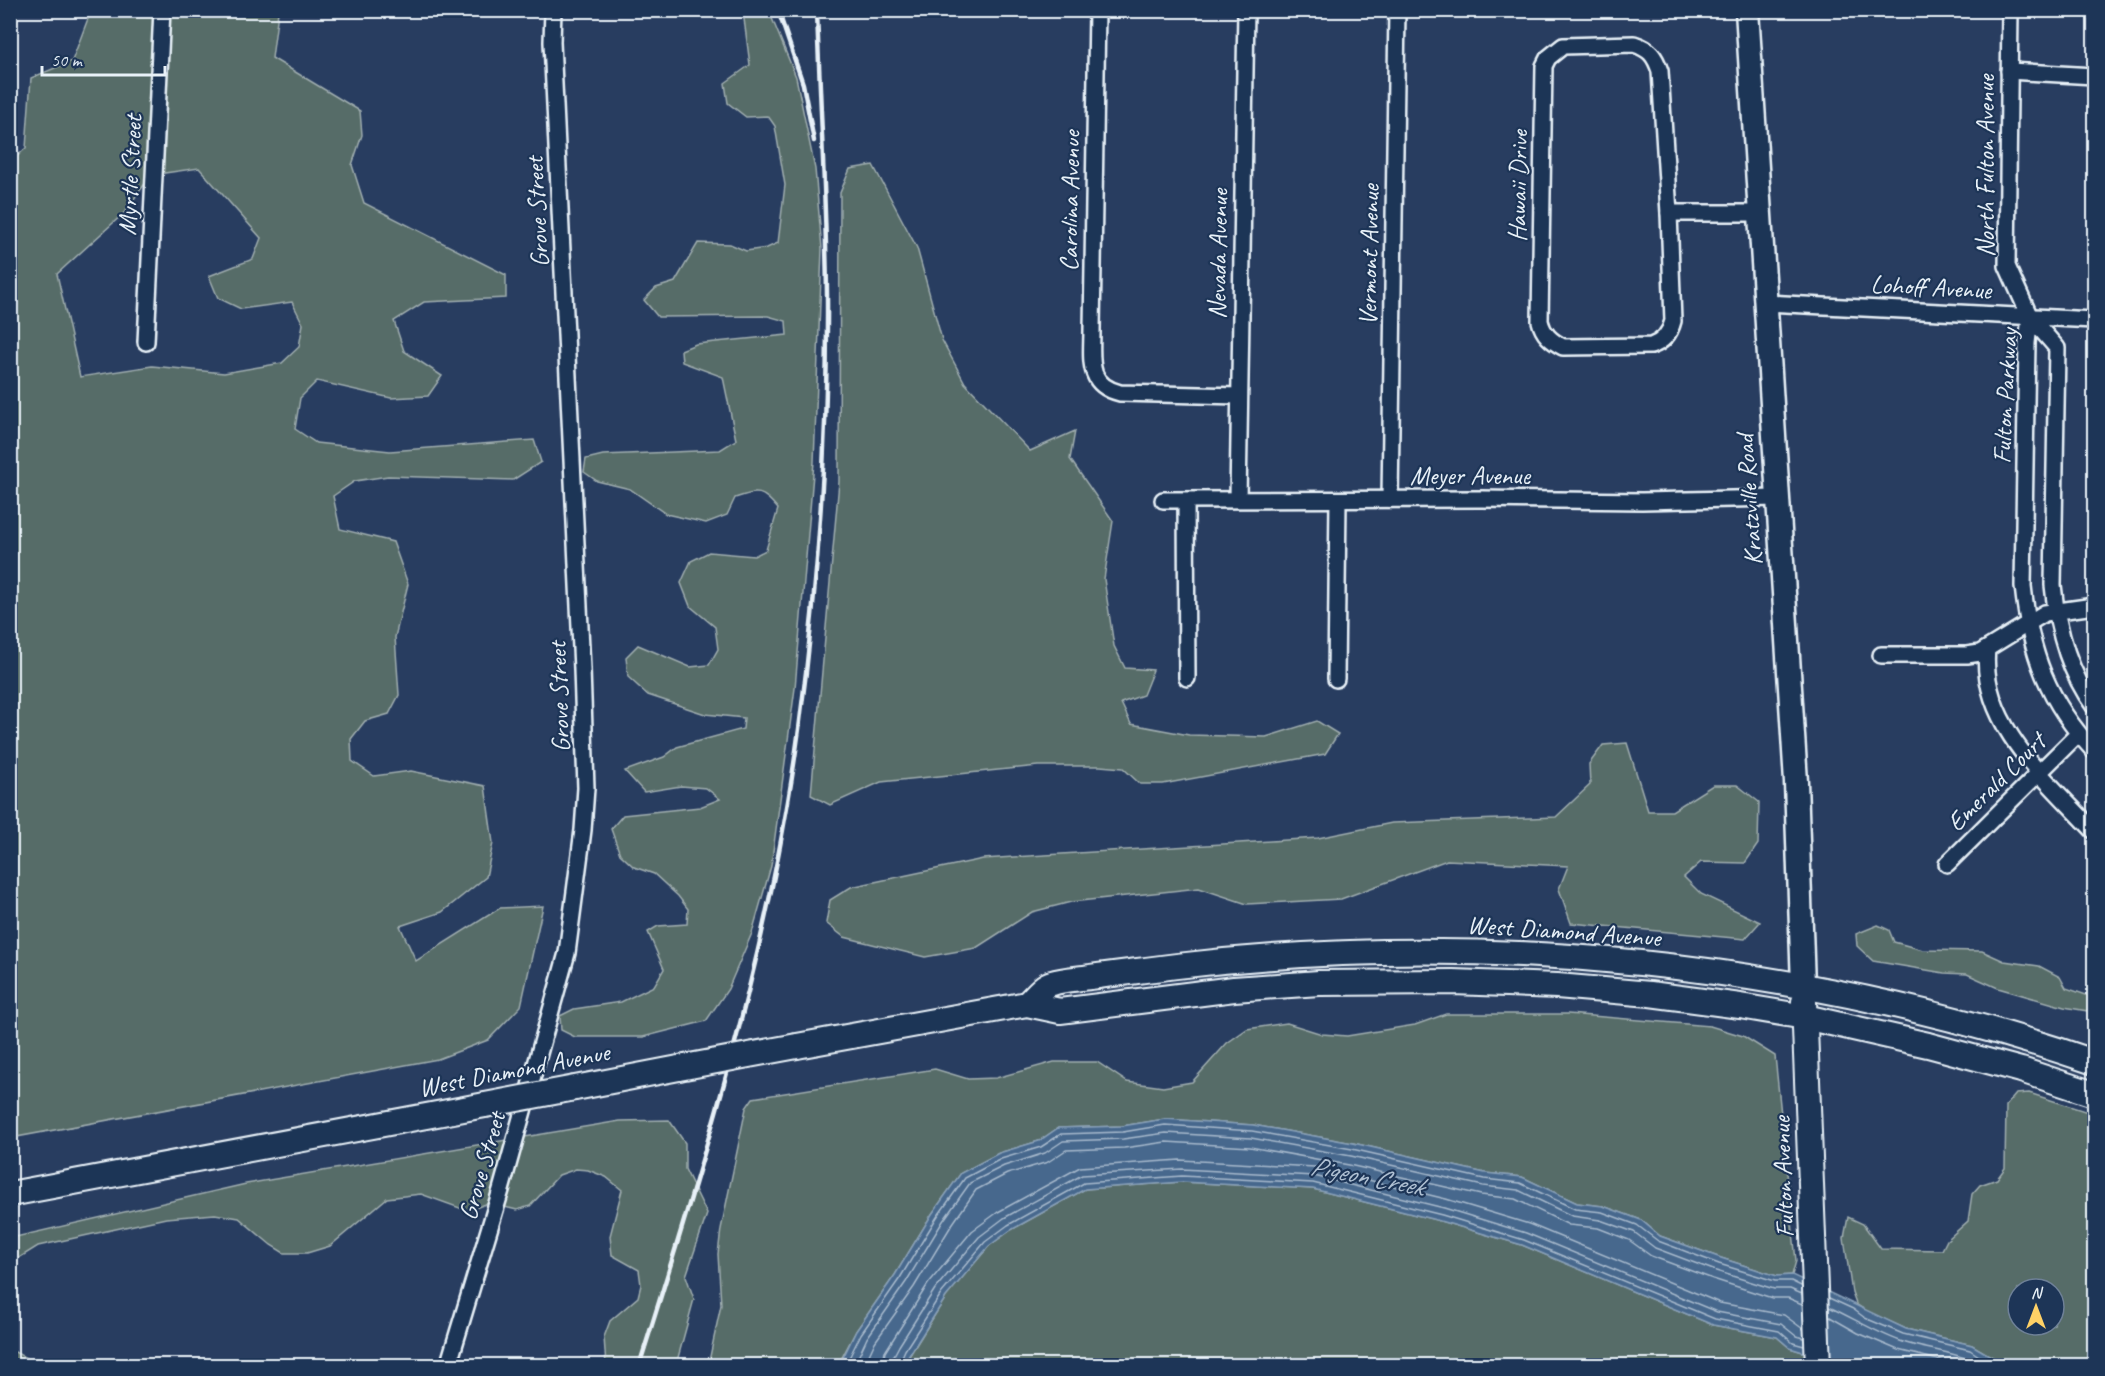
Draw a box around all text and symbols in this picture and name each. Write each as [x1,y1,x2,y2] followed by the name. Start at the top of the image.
[42,39,165,77] scale bar
[51,49,84,71] text: 50 m
[1969,73,2002,257] street label: North Fulton Avenue
[110,112,150,236] street label: Myrtle Street
[1052,128,1088,272] street label: Carolina Avenue
[1501,128,1536,242] street label: Hawaii Drive
[518,153,556,268] street label: Grove Street
[1351,183,1387,326] street label: Vermont Avenue
[1200,187,1236,319] street label: Nevada Avenue
[1870,267,1994,307] street label: Lohoff Avenue
[1985,325,2025,464] street label: Fulton Parkway
[1728,430,1770,566] street label: Kratzville Road
[1410,459,1531,492] street label: Meyer Avenue
[540,639,577,753] street label: Grove Street
[1940,723,2055,838] street label: Emerald Court
[1466,908,1664,954] street label: West Diamond Avenue
[416,1035,615,1105] street label: West Diamond Avenue
[451,1106,514,1224] street label: Grove Street
[1764,1114,1802,1238] street label: Fulton Avenue
[1308,1148,1431,1205] water label: Pigeon Creek
[2006,1277,2066,1337] north arrow
[2031,1283,2044,1303] text: N

